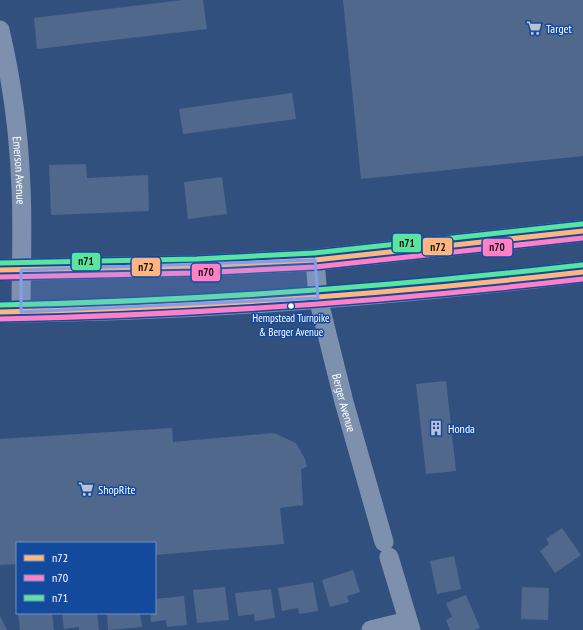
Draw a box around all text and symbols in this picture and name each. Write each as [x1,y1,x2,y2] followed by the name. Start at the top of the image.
[525,19,543,37] supermarket icon: Target
[546,21,573,36] place label: Target
[10,136,29,205] street label: Emerson Avenue
[392,233,422,253] line badge: n71
[399,236,415,250] text: n71
[422,237,453,256] line badge: n72
[482,238,513,257] line badge: n70
[430,240,446,254] text: n72
[489,240,505,254] text: n70
[71,252,101,271] line badge: n71
[78,254,94,268] text: n71
[131,257,161,277] line badge: n72
[138,260,154,274] text: n72
[191,263,221,282] line badge: n70
[198,265,214,279] text: n70
[286,301,296,311] marker: Hempstead Turnpike & Berger Avenue
[252,311,330,339] place label: Hempstead Turnpike & Berger Avenue
[330,372,360,434] street label: Berger Avenue
[427,419,445,437] building icon: Honda
[448,421,475,436] place label: Honda
[77,480,95,498] supermarket icon: ShopRite
[98,482,135,497] place label: ShopRite
[16,542,156,614] legend
[52,550,68,565] text: n72
[52,570,68,585] text: n70
[52,590,68,605] text: n71

